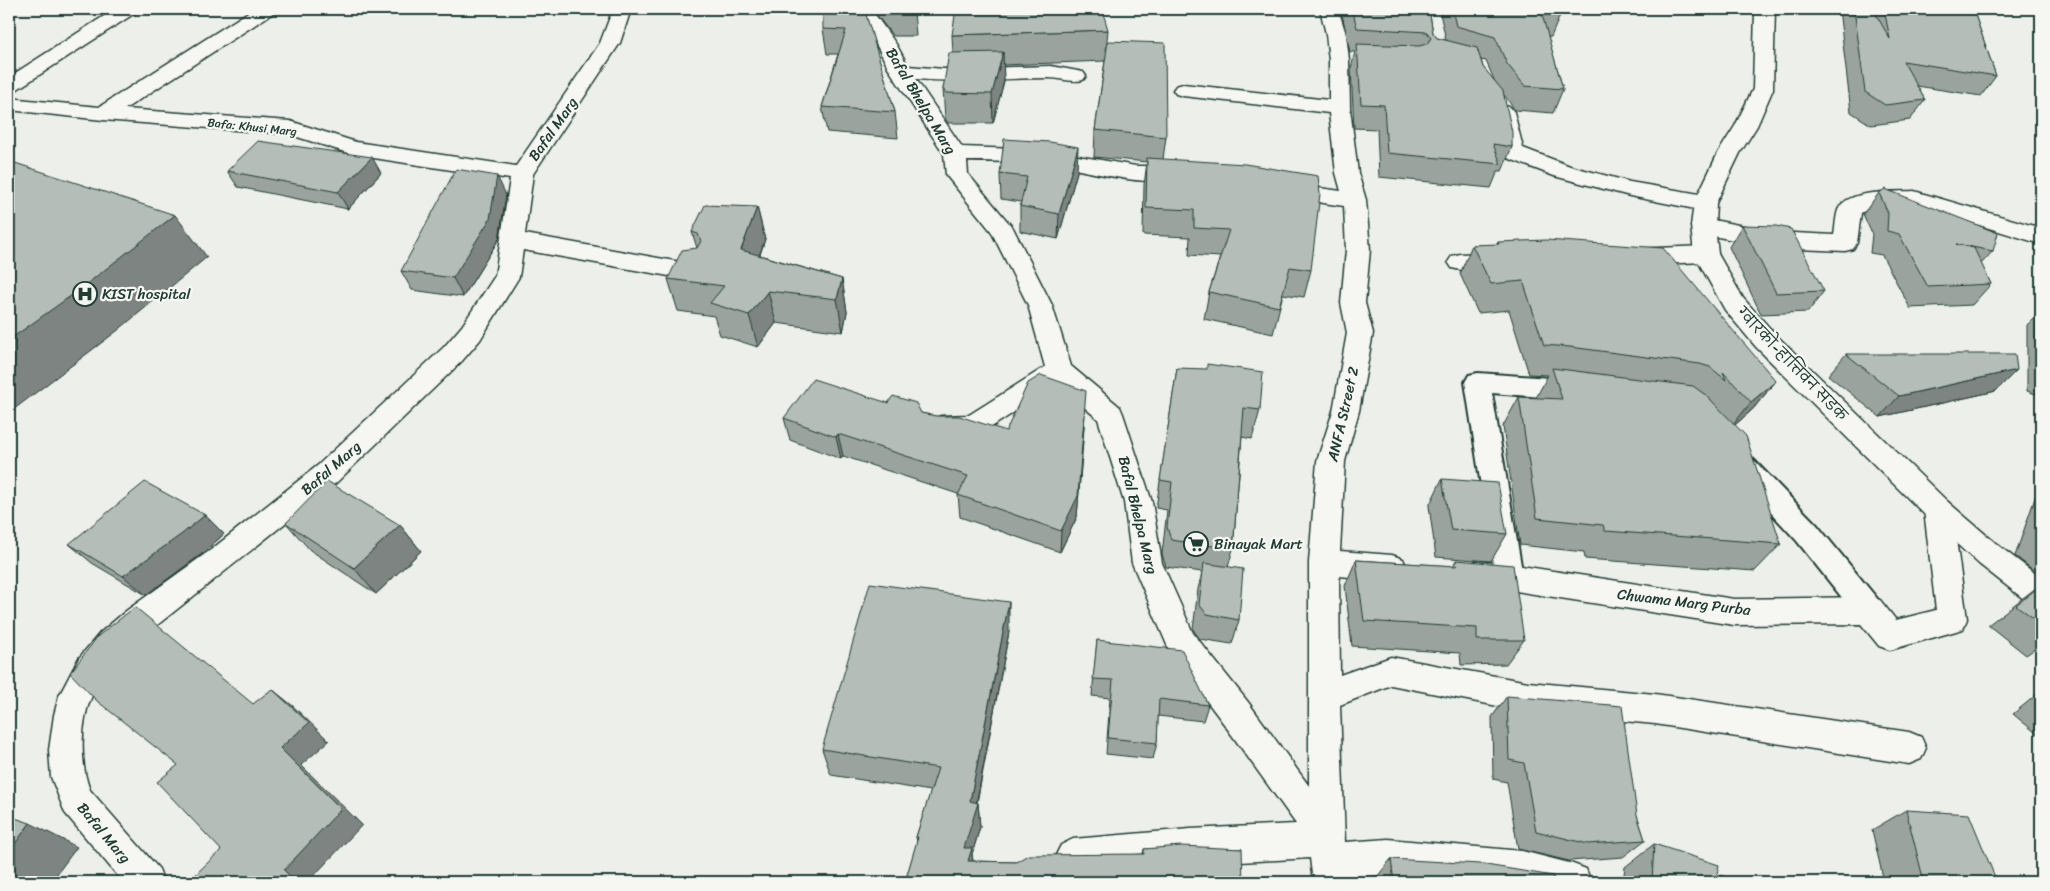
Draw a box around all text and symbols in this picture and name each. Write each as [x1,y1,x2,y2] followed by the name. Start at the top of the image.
[879,42,964,160] street label: Bafal Bhelpa Marg
[521,91,585,167] street label: Bafal Marg
[206,111,298,143] street label: Bafa: Khusi Marg
[72,281,98,307] hospital icon: KIST hospital
[102,281,191,307] place label: KIST hospital
[1730,300,1855,428] street label: ग्वारको-हात्तिवन सडक
[1319,364,1367,465] street label: ANFA Street 2
[295,434,368,502] street label: Bafal Marg
[1111,453,1165,577] street label: Bafal Bhelpa Marg
[1183,531,1209,557] supermarket icon: Binayak Mart
[1214,531,1303,557] place label: Binayak Mart
[1616,581,1753,623] street label: Chwama Marg Purba
[70,797,138,870] street label: Bafal Marg

